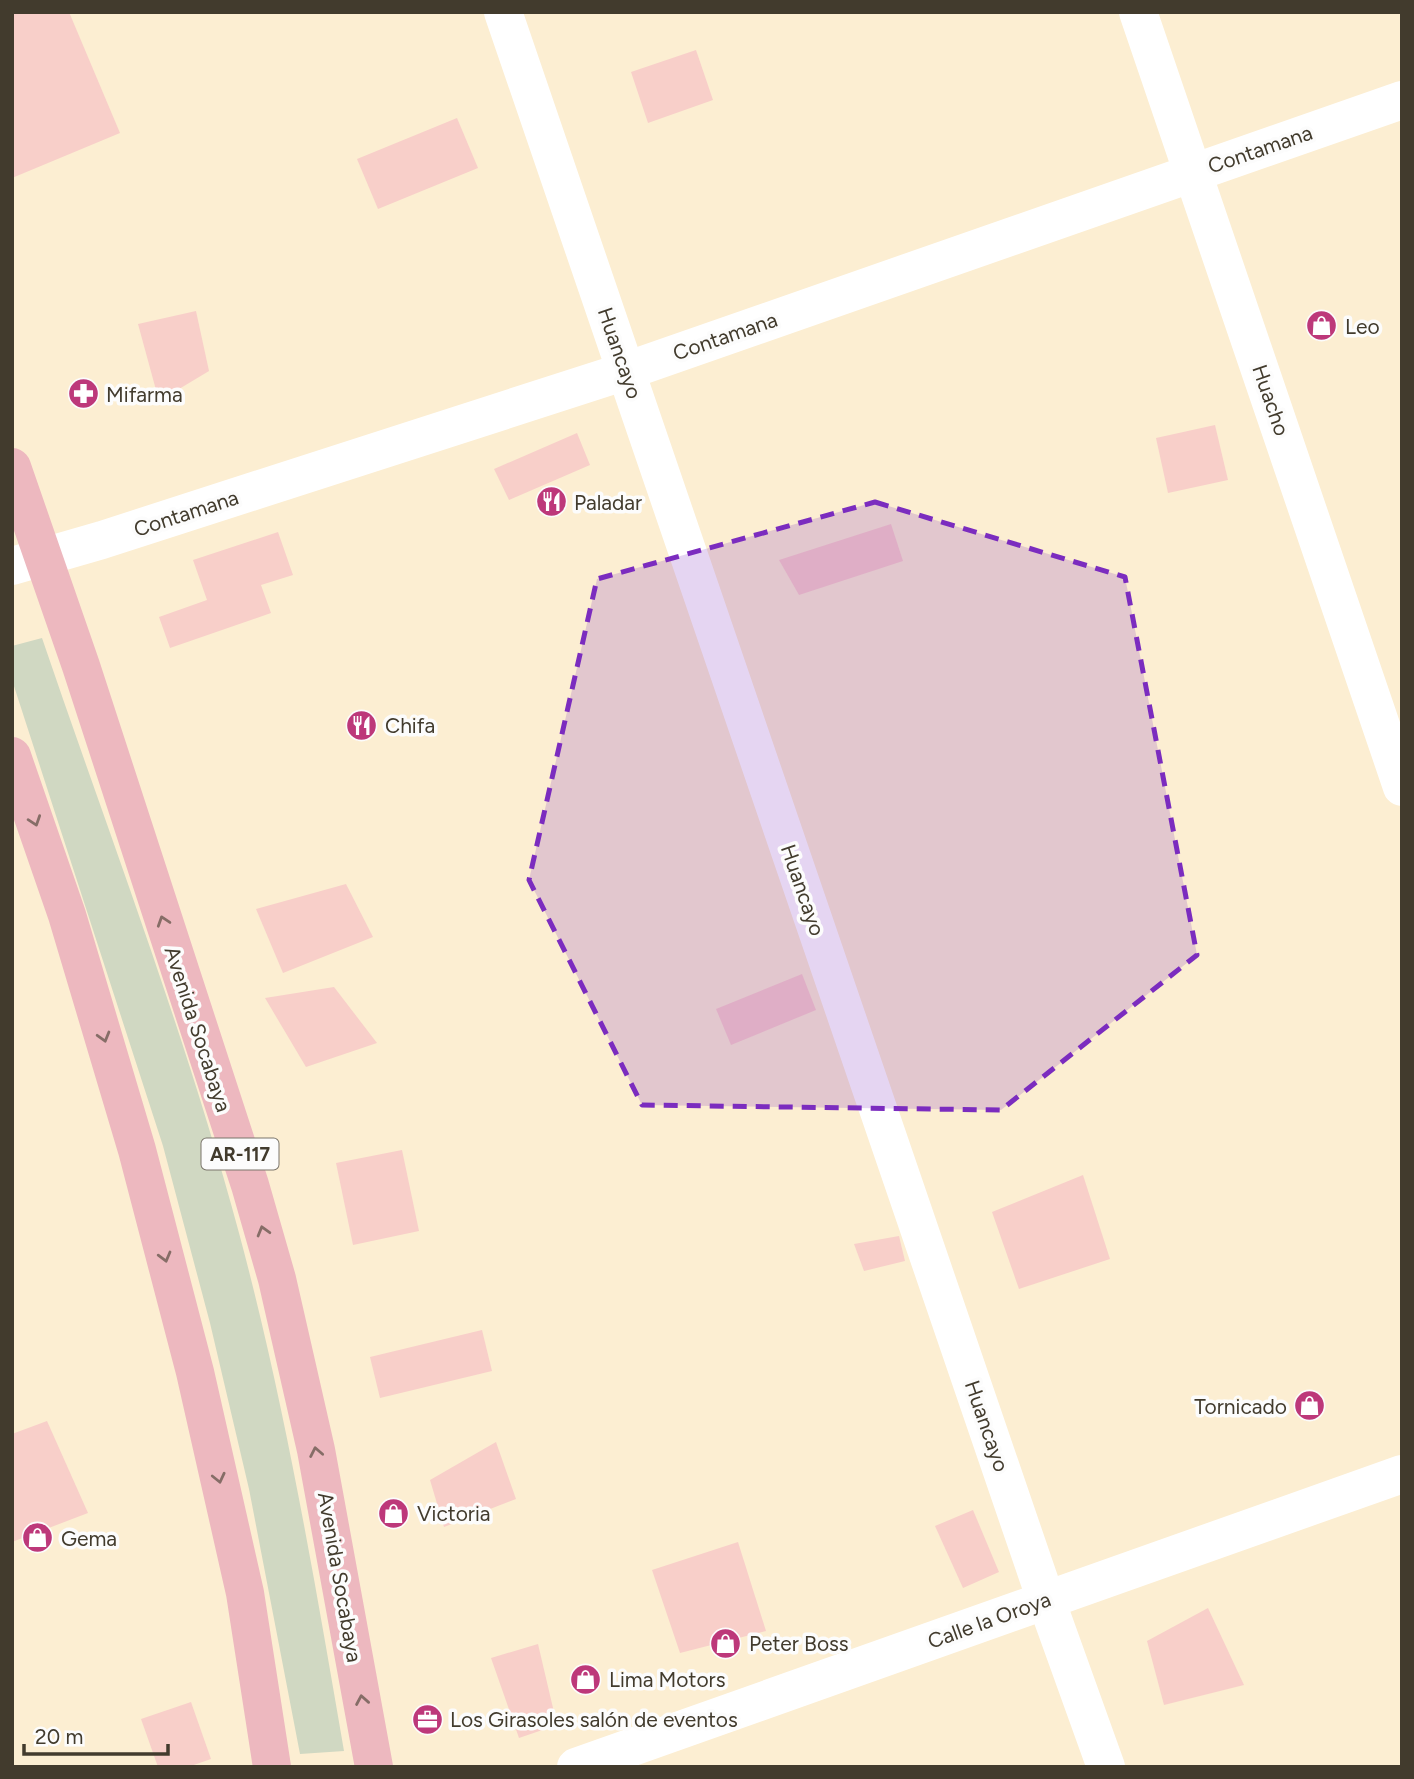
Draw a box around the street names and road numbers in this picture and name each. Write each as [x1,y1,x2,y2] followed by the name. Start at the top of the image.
[1205,119,1315,179] street label: Contamana
[593,304,647,402] street label: Huancayo
[670,306,780,366] street label: Contamana
[1247,361,1295,439] street label: Huacho
[130,484,242,542] street label: Contamana
[776,841,830,939] street label: Huancayo
[159,943,237,1115] street label: Avenida Socabaya
[202,1138,278,1170] road number: AR-117
[960,1377,1014,1475] street label: Huancayo
[313,1490,367,1664] street label: Avenida Socabaya
[924,1586,1054,1654] street label: Calle la Oroya

